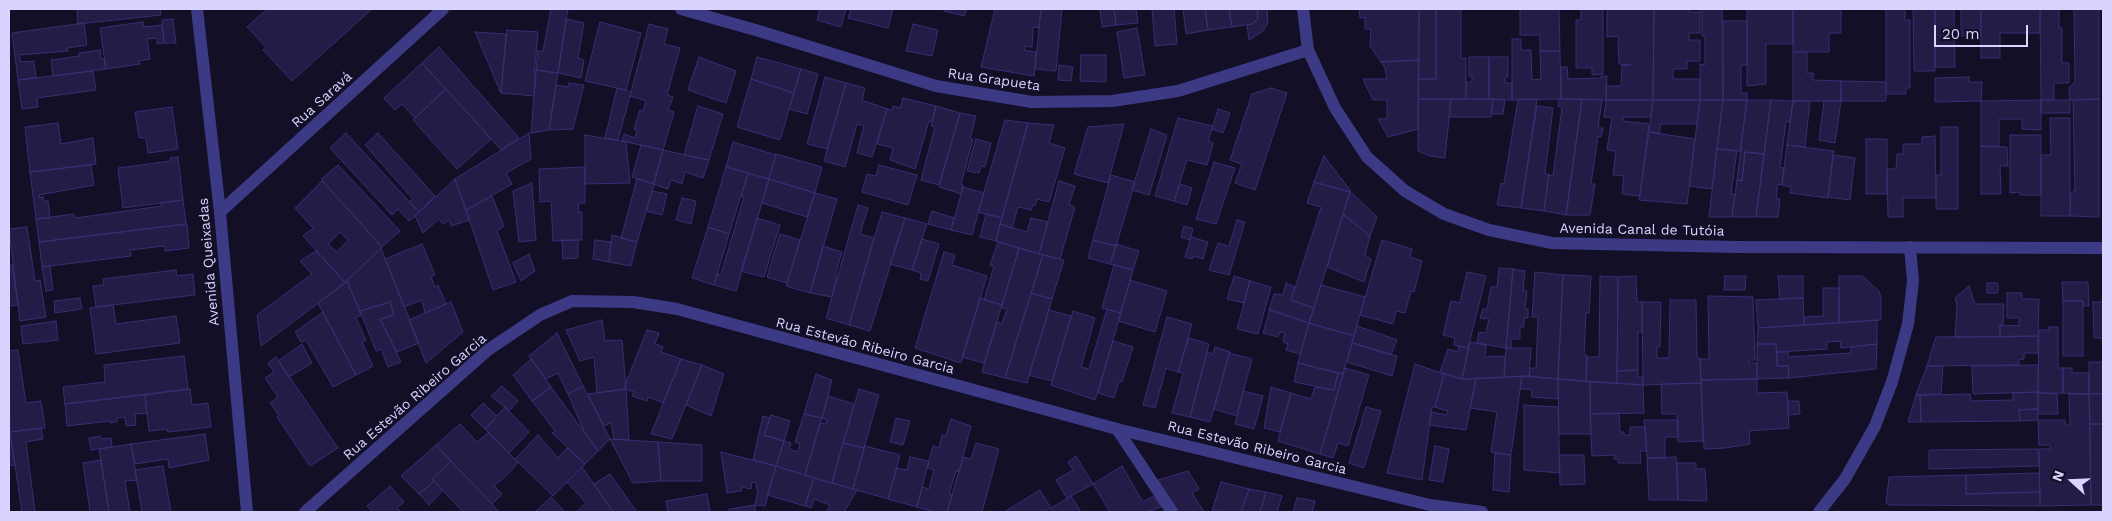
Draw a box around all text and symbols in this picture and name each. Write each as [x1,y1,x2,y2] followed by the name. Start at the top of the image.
[1937,15,2031,47] scale bar
[1942,25,1980,43] text: 20 m
[947,65,1041,95] street label: Rua Grapueta
[288,69,356,131] street label: Rua Saravá
[195,197,223,327] street label: Avenida Queixadas
[1559,220,1725,240] street label: Avenida Canal de Tutóia
[774,314,956,378] street label: Rua Estevão Ribeiro Garcia
[340,330,490,464] street label: Rua Estevão Ribeiro Garcia
[1166,418,1348,478] street label: Rua Estevão Ribeiro Garcia
[2047,456,2097,506] north arrow
[2049,468,2067,483] text: N

